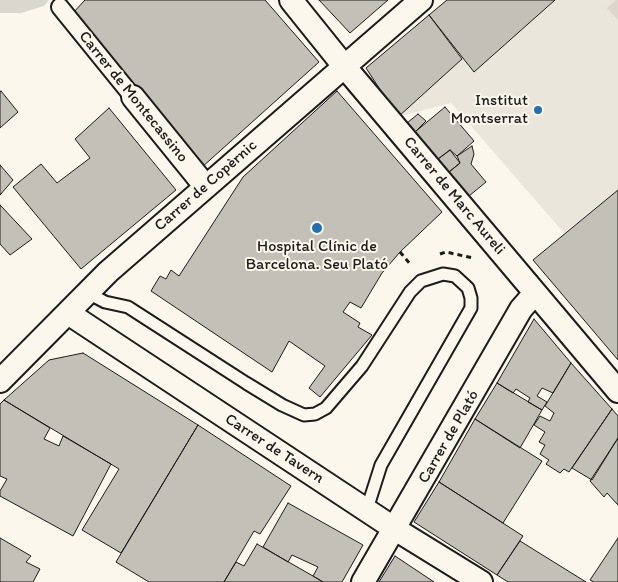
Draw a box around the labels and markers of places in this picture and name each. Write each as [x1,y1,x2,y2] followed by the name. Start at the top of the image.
[451,91,528,129] place label: Institut Montserrat
[532,104,544,116] marker: Institut Montserrat
[310,221,324,235] marker: Hospital Clínic de Barcelona. Seu Plató
[246,237,388,275] place label: Hospital Clínic de Barcelona. Seu Plató

